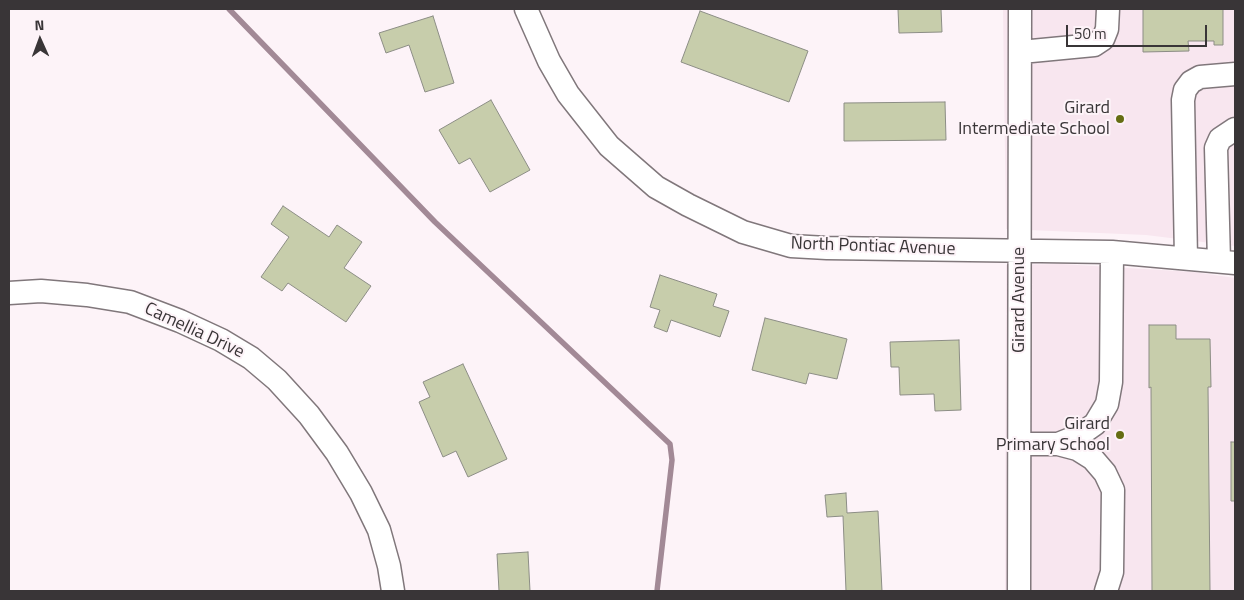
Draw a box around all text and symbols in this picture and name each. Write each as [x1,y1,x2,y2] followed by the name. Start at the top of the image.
[34,14,45,35] text: N
[15,15,65,65] north arrow
[1069,15,1210,47] scale bar
[1074,22,1107,45] text: 50 m
[958,98,1110,140] place label: Girard Intermediate School
[1114,113,1126,125] marker: Girard Intermediate School
[790,233,956,261] street label: North Pontiac Avenue
[1009,247,1031,353] street label: Girard Avenue
[141,298,247,364] street label: Camellia Drive
[996,414,1110,456] place label: Girard Primary School
[1114,429,1126,441] marker: Girard Primary School

